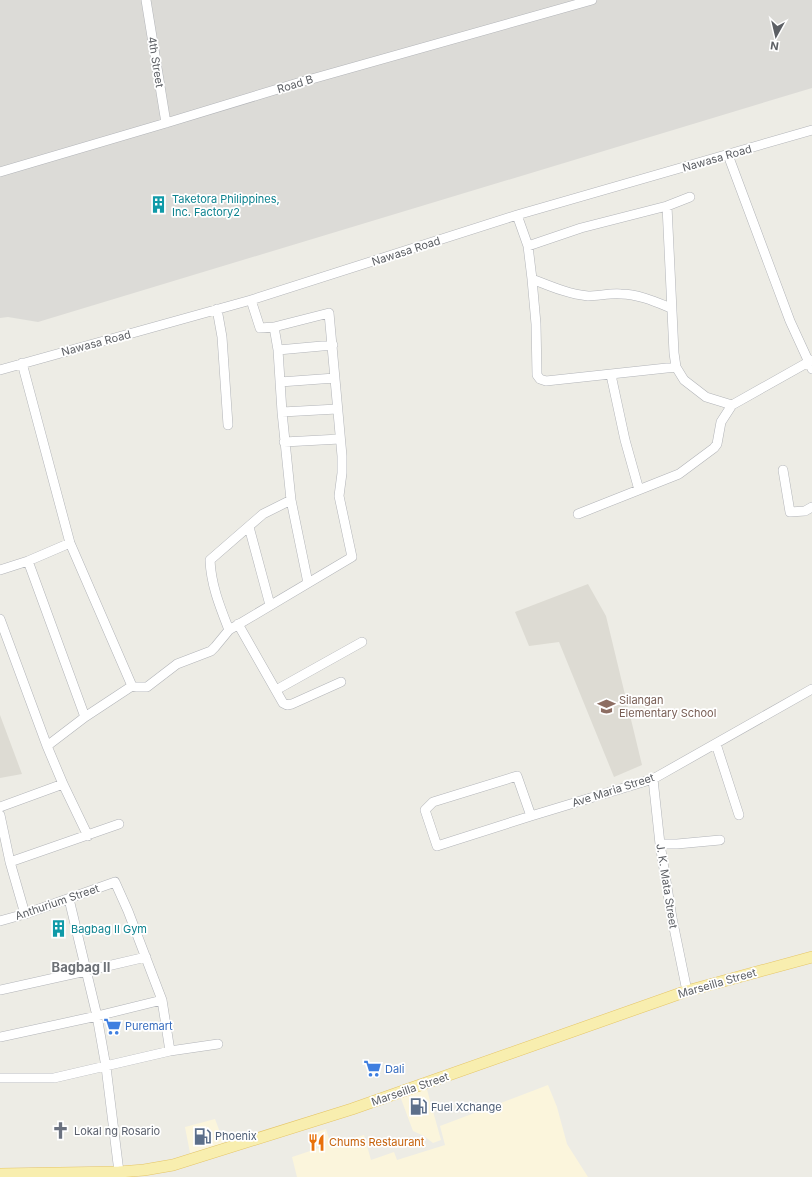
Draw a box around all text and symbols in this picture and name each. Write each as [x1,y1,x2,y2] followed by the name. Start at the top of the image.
[756,16,796,56] north arrow
[145,36,167,89] street label: 4th Street
[769,38,780,53] text: N
[275,72,315,96] street label: Road B
[681,141,753,175] street label: Nawasa Road
[172,192,280,219] place label: Taketora Philippines, Inc. Factory2
[149,195,169,215] building icon: Taketora Philippines, Inc. Factory2
[370,233,442,269] street label: Nawasa Road
[60,327,132,359] street label: Nawasa Road
[619,693,716,720] place label: Silangan Elementary School
[596,696,616,716] school or university icon: Silangan Elementary School
[570,770,656,810] street label: Ave Maria Street
[653,842,681,930] street label: J. K. Mata Street
[13,881,101,923] street label: Anthurium Street
[48,919,68,939] building icon: Bagbag Ⅱ Gym
[71,922,147,936] place label: Bagbag Ⅱ Gym
[52,959,110,975] district label: Bagbag II
[676,965,758,1001] street label: Marseilla Street
[102,1016,122,1036] supermarket icon: Puremart
[125,1019,173,1033] place label: Puremart
[362,1059,382,1079] supermarket icon: Dali
[385,1062,404,1076] place label: Dali
[370,1069,451,1109] street label: Marseilla Street
[408,1097,428,1117] fuel station icon: Fuel Xchange
[431,1100,502,1114] place label: Fuel Xchange
[51,1121,71,1141] church icon: Lokal ng Rosario
[74,1124,161,1138] place label: Lokal ng Rosario
[192,1126,212,1146] fuel station icon: Phoenix
[215,1129,257,1143] place label: Phoenix
[306,1132,326,1152] restaurant icon: Chums Restaurant
[329,1135,425,1149] place label: Chums Restaurant

